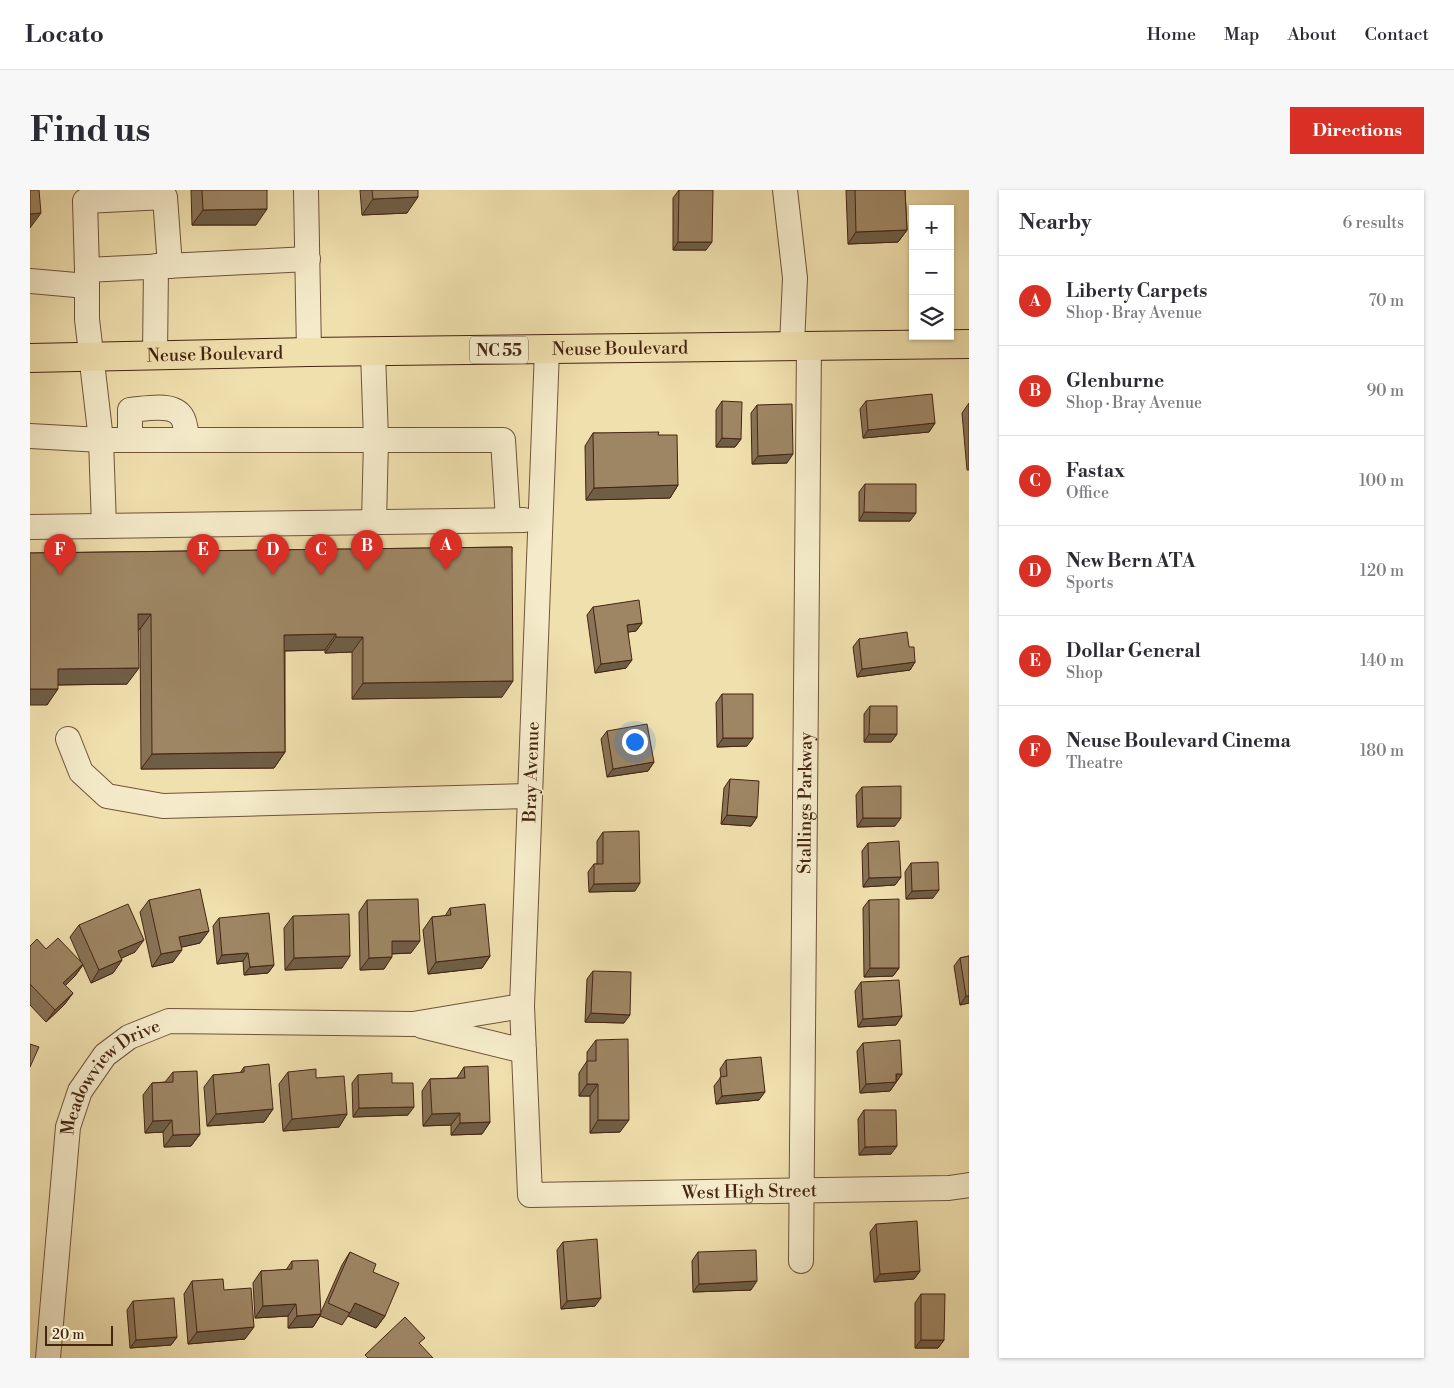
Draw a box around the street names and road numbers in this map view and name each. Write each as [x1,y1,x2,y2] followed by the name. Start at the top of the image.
[470,336,528,364] road number: NC 55
[552,336,689,361] street label: Neuse Boulevard
[146,342,284,367] street label: Neuse Boulevard
[518,721,545,824] street label: Bray Avenue
[793,732,818,874] street label: Stallings Parkway
[56,1015,164,1136] street label: Meadowview Drive
[680,1179,818,1204] street label: West High Street

